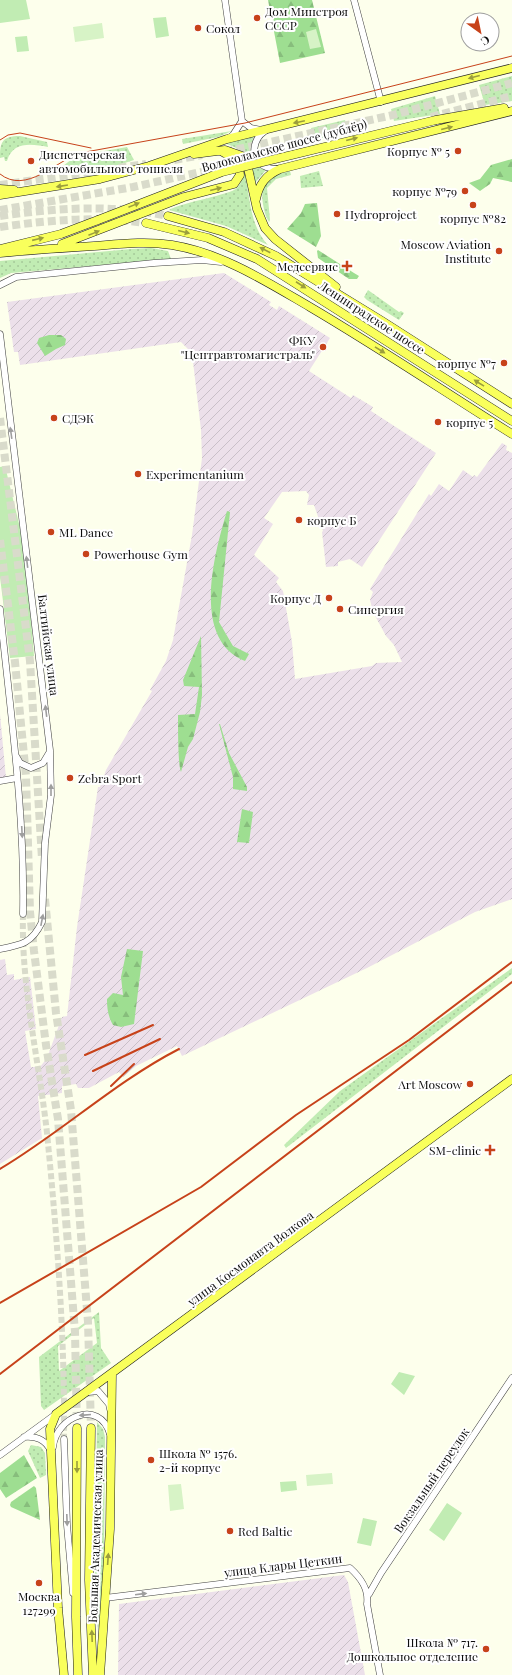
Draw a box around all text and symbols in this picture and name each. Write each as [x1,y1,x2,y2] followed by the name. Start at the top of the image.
[265,3,348,33] place label: Дом Минстроя СССР
[460,12,500,52] north arrow
[252,13,262,23] marker: Дом Минстроя СССР
[206,20,240,36] place label: Сокол
[193,23,203,33] marker: Сокол
[478,32,493,49] text: С
[468,75,480,81] one-way arrow
[200,115,368,175] street label: Волоколамское шоссе (дублёр)
[293,120,305,126] one-way arrow
[441,125,453,131] one-way arrow
[346,136,358,142] one-way arrow
[387,143,450,159] place label: Корпус № 5
[39,146,184,176] place label: Диспетчерская автомобильного тоннеля
[453,146,463,156] marker: Корпус № 5
[26,156,36,166] marker: Диспетчерская автомобильного тоннеля
[56,183,68,189] one-way arrow
[392,183,457,199] place label: корпус №79
[210,185,223,191] one-way arrow
[460,186,470,196] marker: корпус №79
[468,200,478,210] marker: корпус №82
[128,202,140,208] one-way arrow
[345,206,417,222] place label: Hydroproject
[332,209,342,219] marker: Hydroproject
[440,210,506,226] place label: корпус №82
[89,229,101,235] one-way arrow
[178,229,190,235] one-way arrow
[31,236,44,242] one-way arrow
[401,236,491,266] place label: Moscow Aviation Institute
[494,246,504,256] marker: Moscow Aviation Institute
[259,247,271,253] one-way arrow
[277,258,338,274] place label: Медсервис
[341,260,353,272] marker: Медсервис
[315,276,428,357] street label: Ленинградское шоссе
[295,282,307,289] one-way arrow
[181,332,315,362] place label: ФКУ "Центравтомагистраль"
[318,342,328,352] marker: ФКУ "Центравтомагистраль"
[374,347,386,354] one-way arrow
[437,355,496,371] place label: корпус №7
[499,358,509,368] marker: корпус №7
[473,379,485,386] one-way arrow
[62,410,94,426] place label: СДЭК
[49,413,59,423] marker: СДЭК
[446,414,493,430] place label: корпус 5
[433,417,443,427] marker: корпус 5
[8,427,14,439] one-way arrow
[146,466,244,482] place label: Experimentanium
[133,469,143,479] marker: Experimentanium
[307,512,356,528] place label: корпус Б
[294,515,304,525] marker: корпус Б
[59,524,113,540] place label: ML Dance
[46,527,56,537] marker: ML Dance
[94,546,188,562] place label: Powerhouse Gym
[81,549,91,559] marker: Powerhouse Gym
[24,556,30,568] one-way arrow
[270,590,321,606] place label: Корпус Д
[35,593,63,697] street label: Балтийская улица
[324,593,334,603] marker: Корпус Д
[348,601,404,617] place label: Синергия
[335,604,345,614] marker: Синергия
[43,705,49,717] one-way arrow
[78,770,142,786] place label: Zebra Sport
[65,773,75,783] marker: Zebra Sport
[48,783,54,796] one-way arrow
[18,826,25,838] one-way arrow
[39,913,45,926] one-way arrow
[397,1076,463,1092] place label: Art Moscow
[465,1079,475,1089] marker: Art Moscow
[429,1142,481,1158] place label: SM-clinic
[484,1144,496,1156] marker: SM-clinic
[183,1207,316,1310] street label: улица Космонавта Волкова
[79,1412,91,1418] one-way arrow
[390,1424,472,1536] street label: Вокзальный переулок
[159,1445,237,1475] place label: Школа № 1576. 2-й корпус
[84,1449,106,1623] street label: Большая Академическая улица
[146,1455,156,1465] marker: Школа № 1576. 2-й корпус
[74,1461,80,1474] one-way arrow
[64,1514,70,1527] one-way arrow
[238,1523,292,1539] place label: Red Baltic
[225,1526,235,1536] marker: Red Baltic
[222,1550,343,1580] street label: улица Клары Цеткин
[104,1553,111,1565] one-way arrow
[34,1578,44,1588] marker: Москва 127299
[18,1588,60,1618] place label: Москва 127299
[135,1591,147,1597] one-way arrow
[88,1630,95,1642] one-way arrow
[347,1634,478,1664] place label: Школа № 717. Дошкольное отделение
[481,1644,491,1654] marker: Школа № 717. Дошкольное отделение

